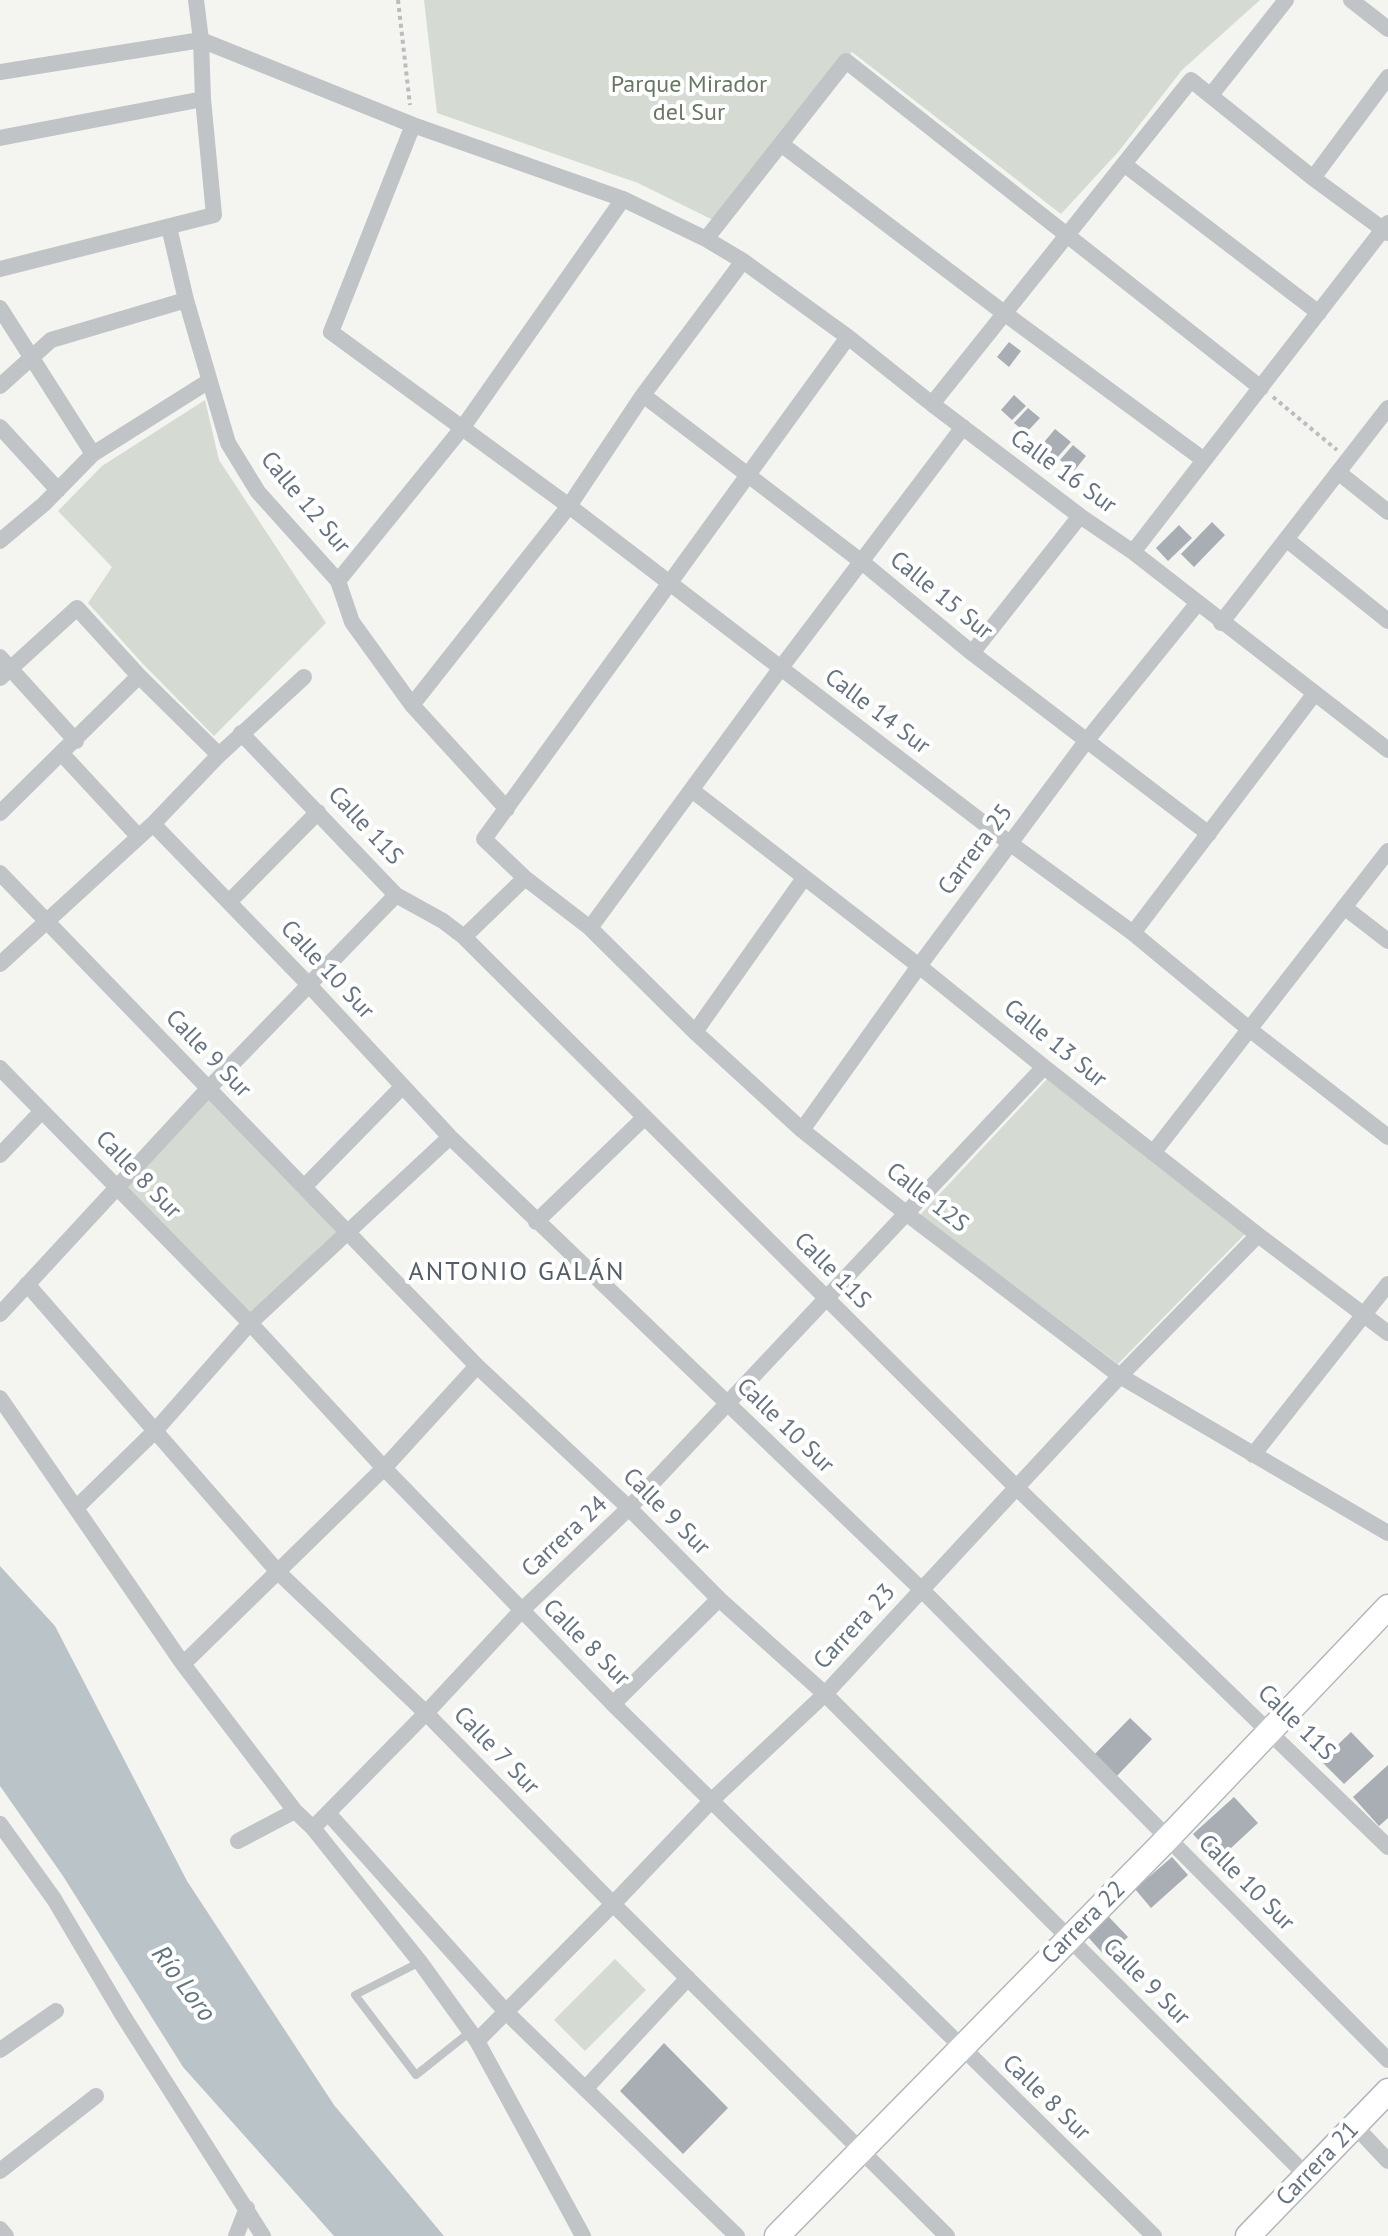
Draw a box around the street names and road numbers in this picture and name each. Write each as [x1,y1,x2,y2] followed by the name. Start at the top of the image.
[1004,424,1122,520] street label: Calle 16 Sur
[254,446,356,560] street label: Calle 12 Sur
[884,546,998,646] street label: Calle 15 Sur
[819,663,935,761] street label: Calle 14 Sur
[321,781,409,871] street label: Calle 11S
[932,799,1020,901] street label: Carrera 25
[274,915,380,1025] street label: Calle 10 Sur
[998,994,1112,1094] street label: Calle 13 Sur
[159,1004,257,1104] street label: Calle 9 Sur
[89,1125,187,1225] street label: Calle 8 Sur
[880,1157,974,1239] street label: Calle 12S
[788,1227,876,1315] street label: Calle 11S
[730,1372,840,1480] street label: Calle 10 Sur
[617,1463,715,1561] street label: Calle 9 Sur
[516,1490,614,1584] street label: Carrera 24
[808,1578,902,1676] street label: Carrera 23
[537,1594,635,1692] street label: Calle 8 Sur
[1251,1679,1341,1767] street label: Calle 11S
[447,1701,545,1801] street label: Calle 7 Sur
[1192,1829,1300,1937] street label: Calle 10 Sur
[1036,1875,1132,1971] street label: Carrera 22
[1097,1933,1195,2031] street label: Calle 9 Sur
[996,2049,1096,2147] street label: Calle 8 Sur
[1271,2116,1365,2212] street label: Carrera 21

